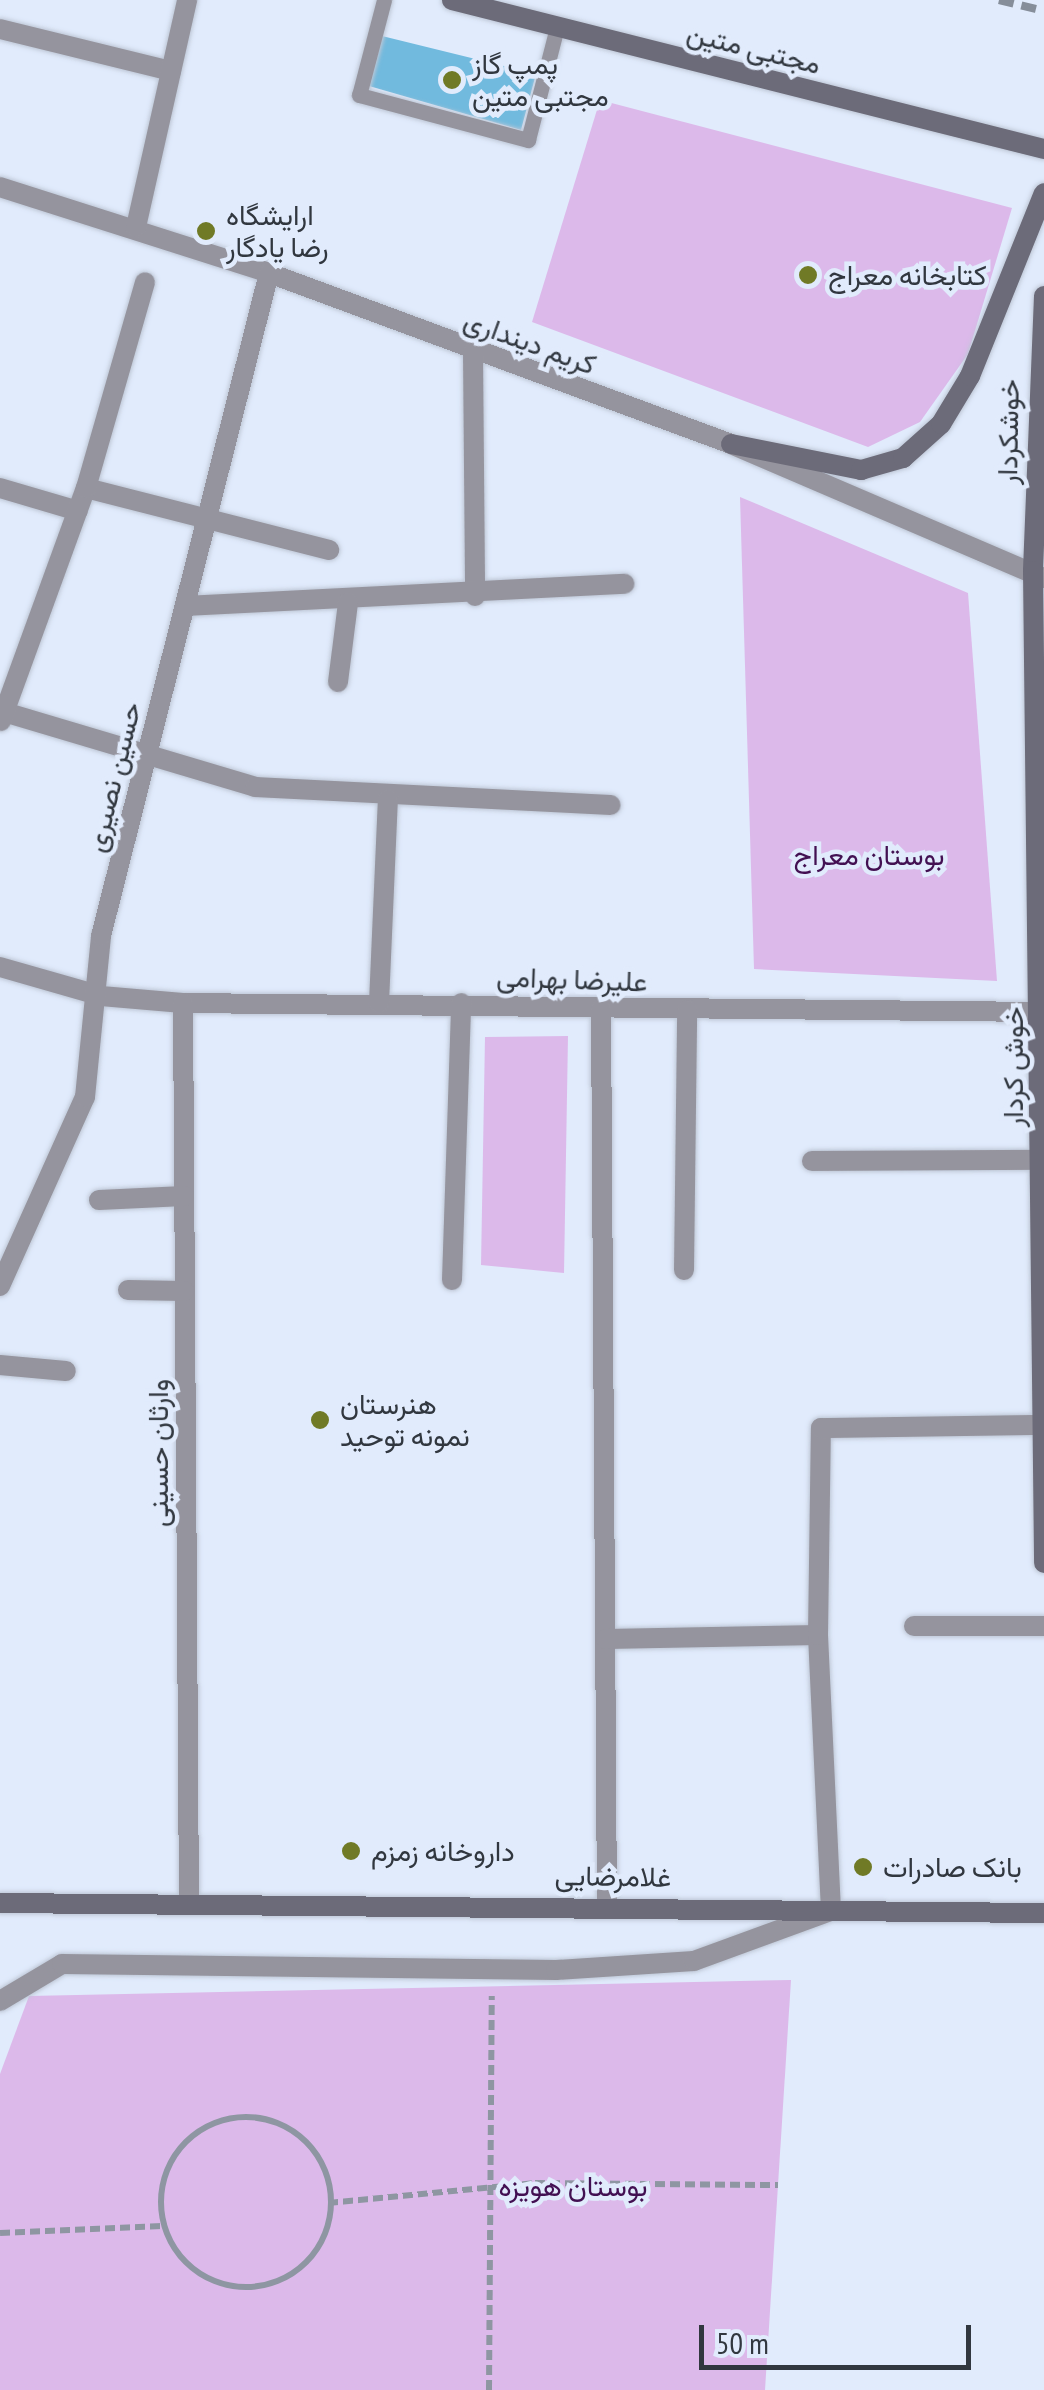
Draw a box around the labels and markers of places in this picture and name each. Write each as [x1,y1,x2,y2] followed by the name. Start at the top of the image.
[472,47,609,113] place label: پمپ گاز مجتبی متین
[441,69,463,91] marker: پمپ گاز مجتبی متین
[226,198,329,264] place label: ارایشگاه رضا یادگار
[195,220,217,242] marker: ارایشگاه رضا یادگار
[828,258,987,292] place label: کتابخانه معراج
[797,264,819,286] marker: کتابخانه معراج
[340,1387,470,1453] place label: هنرستان نمونه توحید
[309,1409,331,1431] marker: هنرستان نمونه توحید
[371,1834,515,1868] place label: داروخانه زمزم
[340,1840,362,1862] marker: داروخانه زمزم
[883,1850,1022,1884] place label: بانک صادرات
[852,1856,874,1878] marker: بانک صادرات

